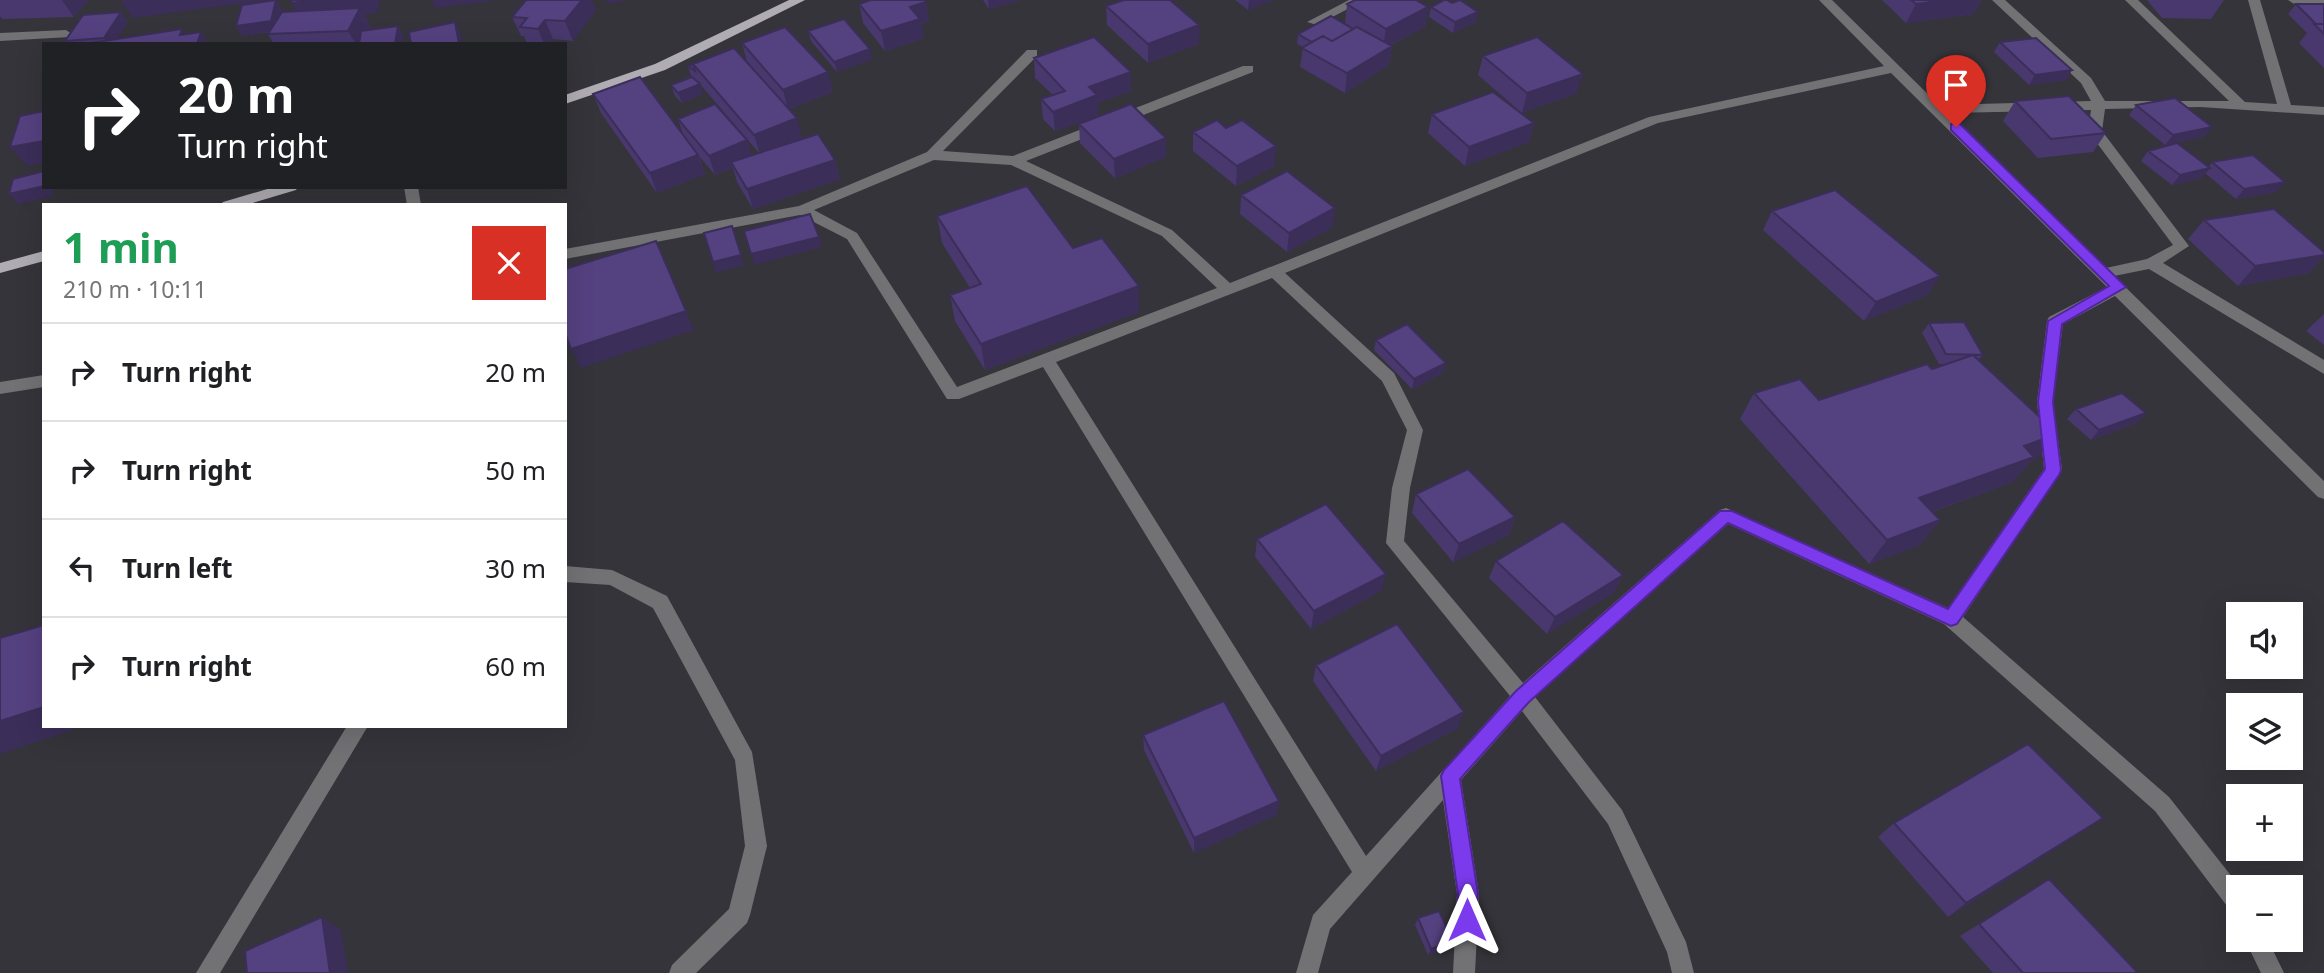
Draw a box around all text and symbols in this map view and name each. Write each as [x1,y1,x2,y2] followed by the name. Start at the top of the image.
[1926,55,1986,127] pin
[178,61,295,127] text: 20 m
[1937,66,1975,104] icon: arrive
[63,70,154,161] icon: right
[178,124,328,167] text: Turn right
[63,218,179,275] text: 1 min
[472,226,546,300] button: close
[63,273,207,305] text: 210 m · 10:11
[63,353,101,391] icon: right
[122,354,252,390] text: Turn right
[485,354,546,390] text: 20 m
[63,451,101,489] icon: right
[122,452,252,488] text: Turn right
[485,452,546,488] text: 50 m
[63,549,101,587] icon: left
[122,550,233,586] text: Turn left
[485,550,546,586] text: 30 m
[2226,602,2303,952] map controls
[2226,602,2303,679] button: sound
[63,647,101,685] icon: right
[122,648,252,684] text: Turn right
[485,648,546,684] text: 60 m
[2226,693,2303,770] button: layers
[2226,784,2303,861] button: +
[2226,875,2303,952] button: −
[1430,883,1504,957] position arrow

